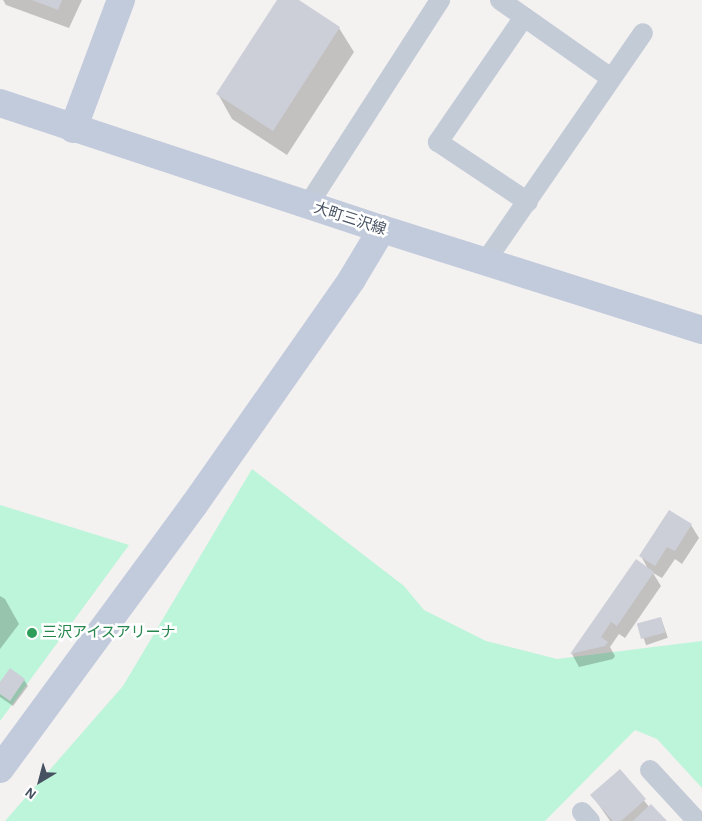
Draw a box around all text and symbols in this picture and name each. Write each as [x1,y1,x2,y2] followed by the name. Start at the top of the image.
[312,199,388,239] street label: 大町三沢線
[42,624,177,642] place label: 三沢アイスアリーナ
[26,627,38,639] marker: 三沢アイスアリーナ
[15,756,65,806] north arrow
[23,784,39,802] text: N

